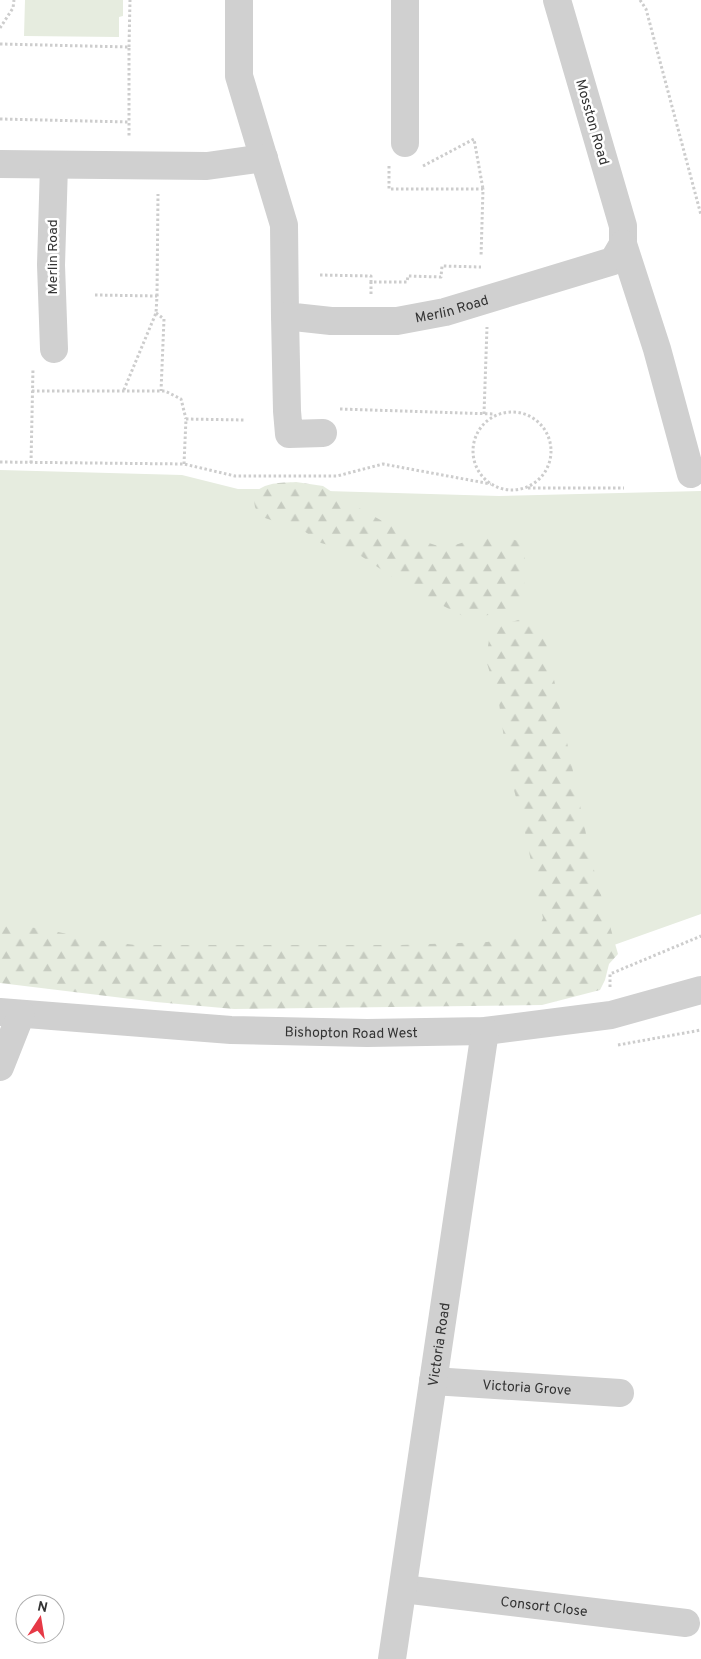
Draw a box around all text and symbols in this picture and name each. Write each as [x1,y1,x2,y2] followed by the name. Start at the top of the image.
[571,78,612,167] street label: Mosston Road
[45,219,62,295] street label: Merlin Road
[414,292,491,327] street label: Merlin Road
[285,1024,418,1043] street label: Bishopton Road West
[425,1302,455,1388] street label: Victoria Road
[482,1377,572,1400] street label: Victoria Grove
[15,1594,65,1644] north arrow
[499,1594,588,1621] street label: Consort Close
[36,1598,49,1617] text: N

